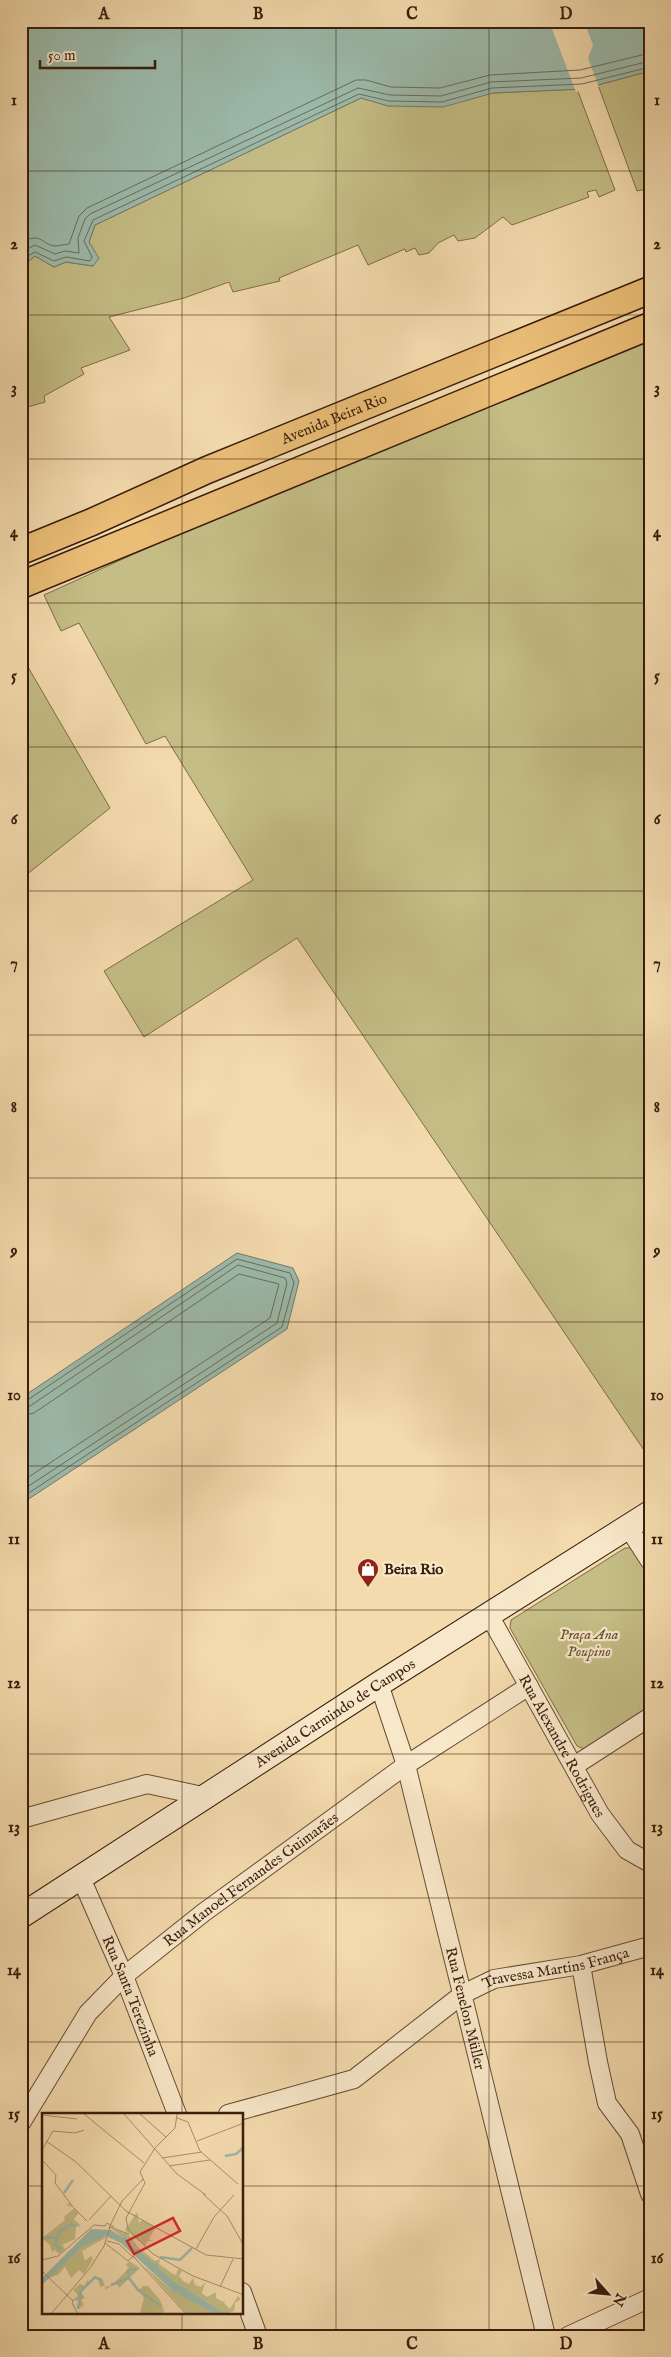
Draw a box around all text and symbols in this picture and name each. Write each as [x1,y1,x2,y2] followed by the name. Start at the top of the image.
[98,5,111,25] text: A
[253,5,264,25] text: B
[406,5,418,25] text: C
[560,5,573,25] text: D
[40,38,155,70] scale bar
[48,46,76,65] text: 50 m
[11,91,17,111] text: 1
[654,91,660,111] text: 1
[10,235,18,255] text: 2
[653,235,661,255] text: 2
[11,379,17,399] text: 3
[654,379,660,399] text: 3
[278,389,390,449] street label: Avenida Beira Rio
[10,523,19,543] text: 4
[653,523,662,543] text: 4
[11,667,17,687] text: 5
[654,667,660,687] text: 5
[11,810,19,830] text: 6
[654,810,662,830] text: 6
[10,954,18,974] text: 7
[653,954,661,974] text: 7
[11,1098,17,1118] text: 8
[654,1098,660,1118] text: 8
[10,1242,18,1262] text: 9
[653,1242,661,1262] text: 9
[7,1386,21,1406] text: 10
[650,1386,664,1406] text: 10
[8,1530,20,1550] text: 11
[651,1530,663,1550] text: 11
[356,1557,380,1588] shop icon: Beira Rio
[384,1560,443,1579] place label: Beira Rio
[560,1625,619,1661] park label: Praça Ana Poupino
[251,1654,419,1772] street label: Avenida Carmindo de Campos
[514,1672,609,1821] street label: Rua Alexandre Rodrigues
[7,1674,21,1694] text: 12
[650,1674,664,1694] text: 12
[160,1808,342,1951] street label: Rua Manoel Fernandes Guimarães
[8,1818,20,1838] text: 13
[651,1818,663,1838] text: 13
[97,1933,163,2060] street label: Rua Santa Terezinha
[479,1943,632,1993] street label: Travessa Martins França
[441,1945,490,2072] street label: Rua Fenelon Müller
[7,1961,22,1981] text: 14
[650,1961,665,1981] text: 14
[8,2105,20,2125] text: 15
[651,2105,663,2125] text: 15
[42,2113,244,2314] inset map
[8,2249,22,2269] text: 16
[651,2249,665,2269] text: 16
[584,2270,634,2320] north arrow
[608,2289,630,2309] text: N
[98,2335,111,2355] text: A
[253,2335,264,2355] text: B
[406,2335,418,2355] text: C
[560,2335,573,2355] text: D

